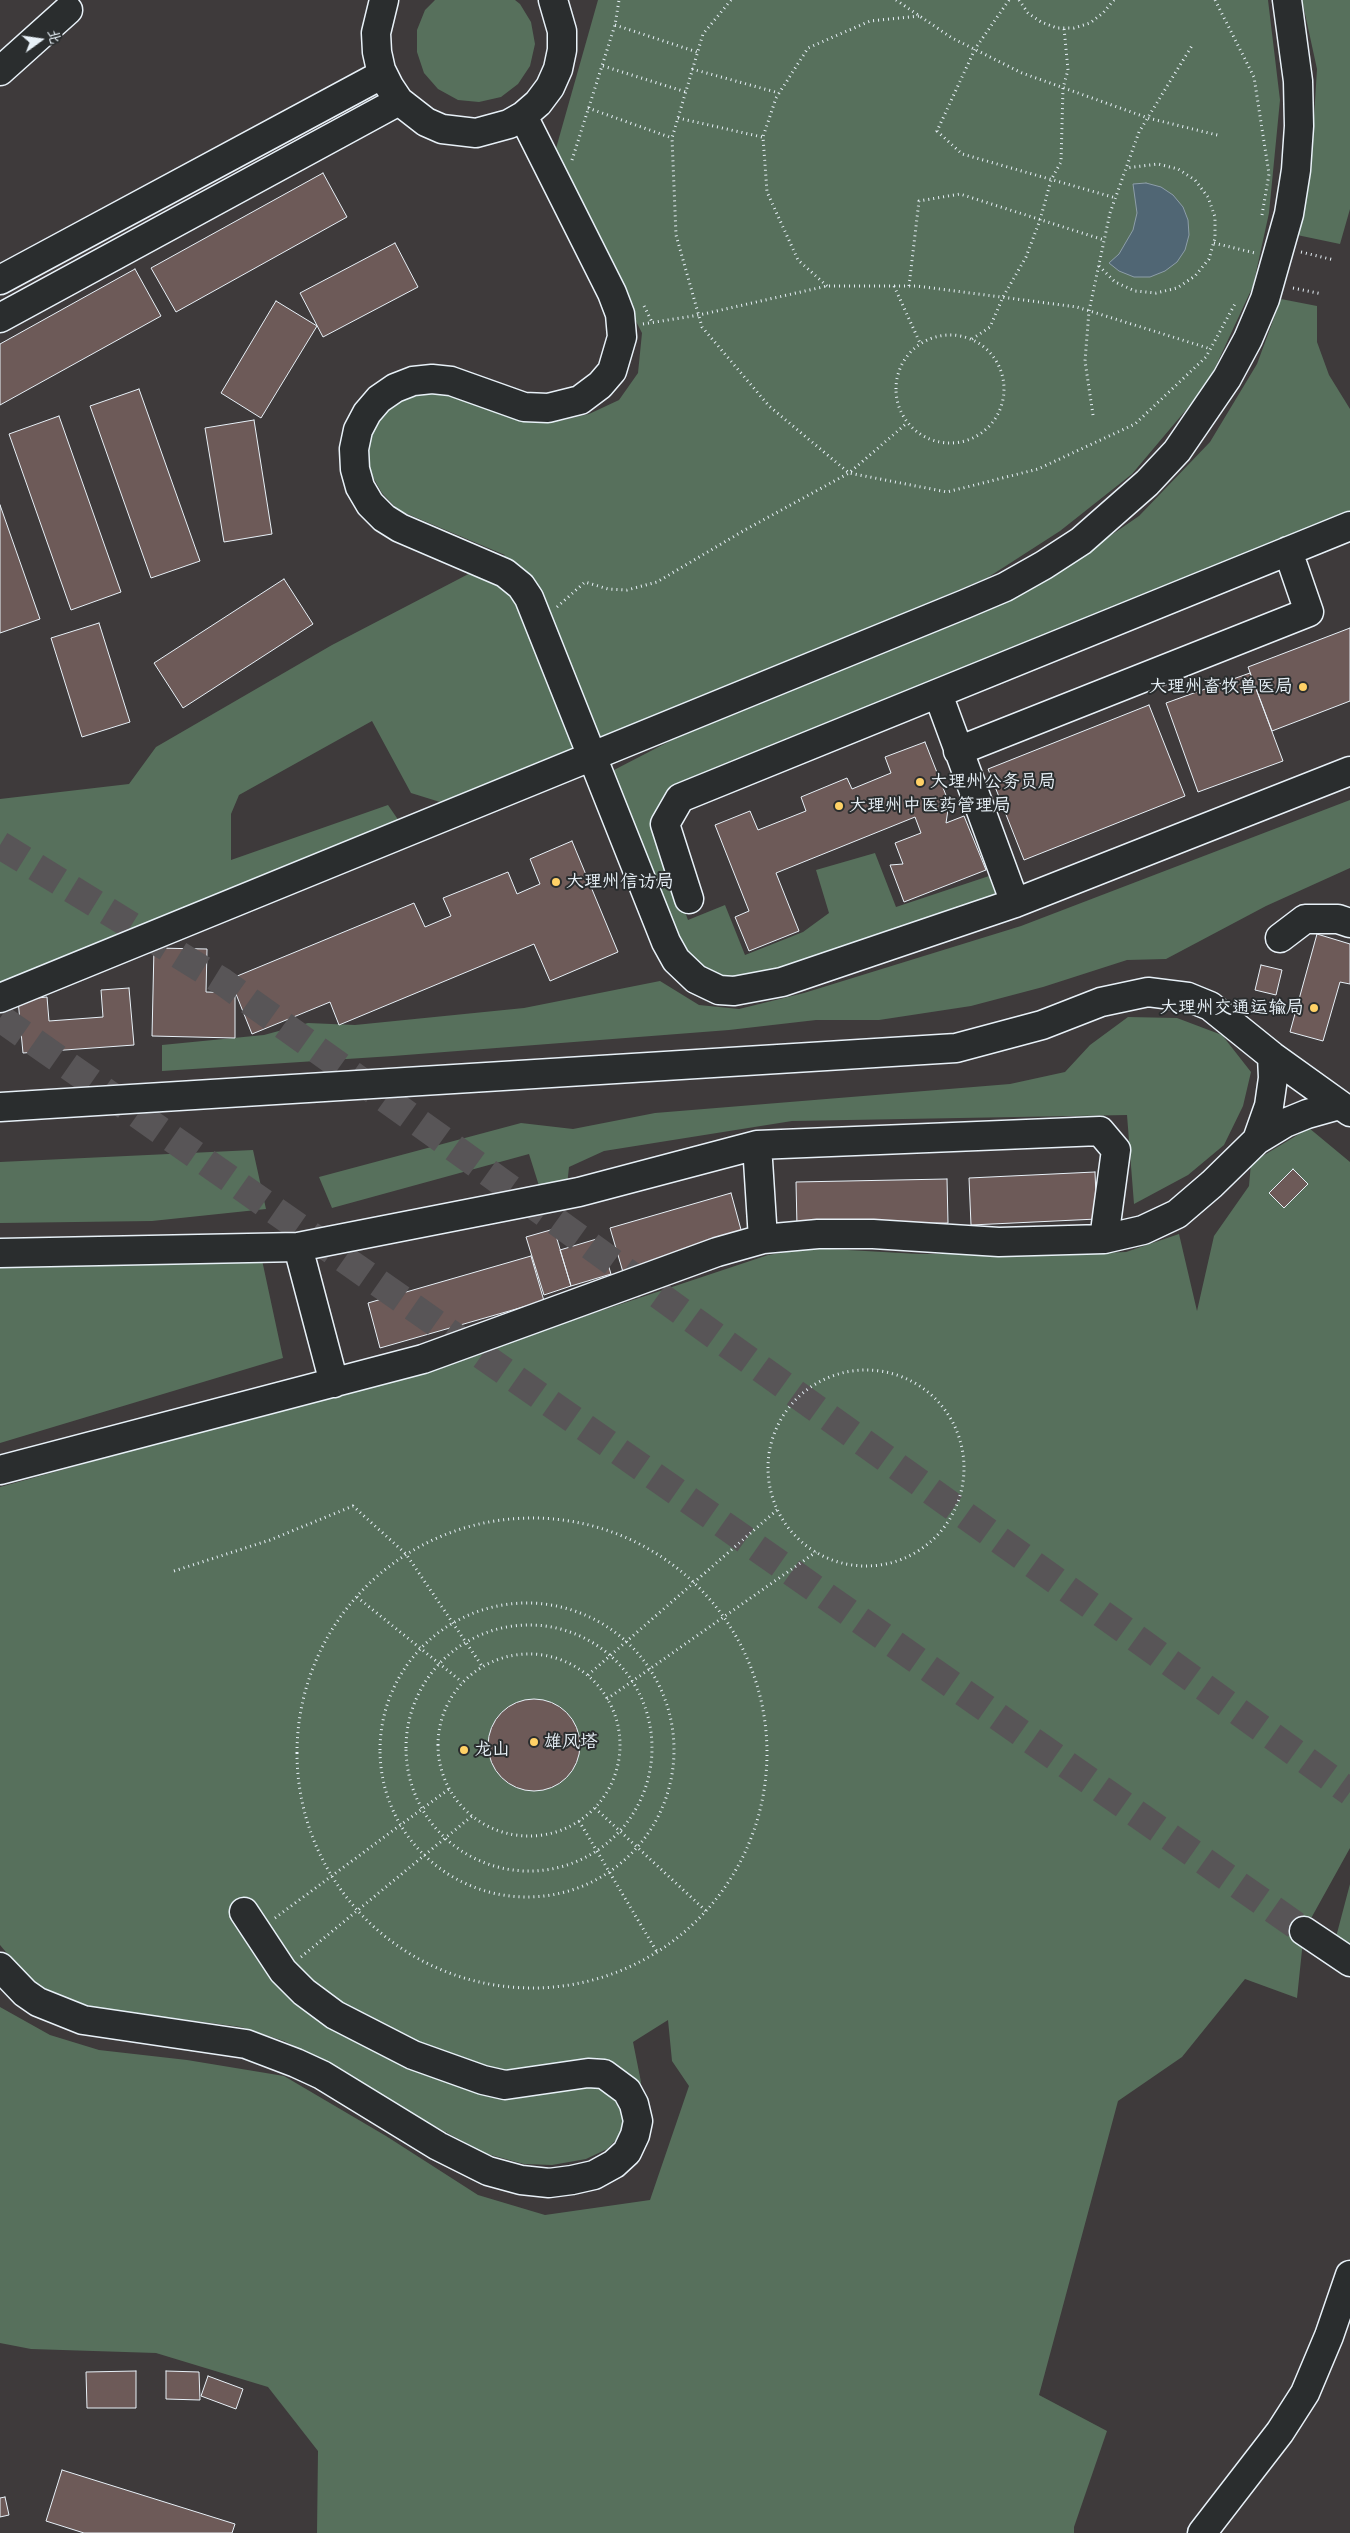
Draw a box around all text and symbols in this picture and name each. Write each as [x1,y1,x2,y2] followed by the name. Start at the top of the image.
[15,15,65,65] north arrow
[44,27,65,45] text: 北
[1149,676,1293,698] place label: 大理州畜牧兽医局
[1297,681,1309,693] marker: 大理州畜牧兽医局
[930,771,1056,793] place label: 大理州公务员局
[914,776,926,788] marker: 大理州公务员局
[849,795,1011,817] place label: 大理州中医药管理局
[833,800,845,812] marker: 大理州中医药管理局
[566,871,674,893] place label: 大理州信访局
[550,876,562,888] marker: 大理州信访局
[1160,997,1304,1019] place label: 大理州交通运输局
[1308,1002,1320,1014] marker: 大理州交通运输局
[544,1731,598,1753] place label: 雄风塔
[528,1736,540,1748] marker: 雄风塔
[474,1739,510,1761] place label: 龙山
[458,1744,470,1756] marker: 龙山

